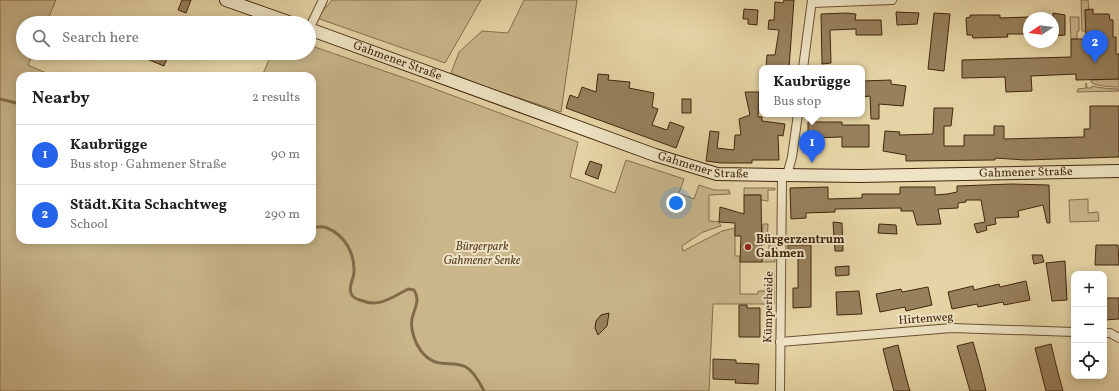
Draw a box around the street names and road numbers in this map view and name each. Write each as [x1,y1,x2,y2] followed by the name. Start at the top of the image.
[351,38,444,85] street label: Gahmener Straße
[656,148,749,182] street label: Gahmener Straße
[979,164,1073,182] street label: Gahmener Straße
[760,271,778,343] street label: Kümperheide
[898,309,954,329] street label: Hirtenweg

